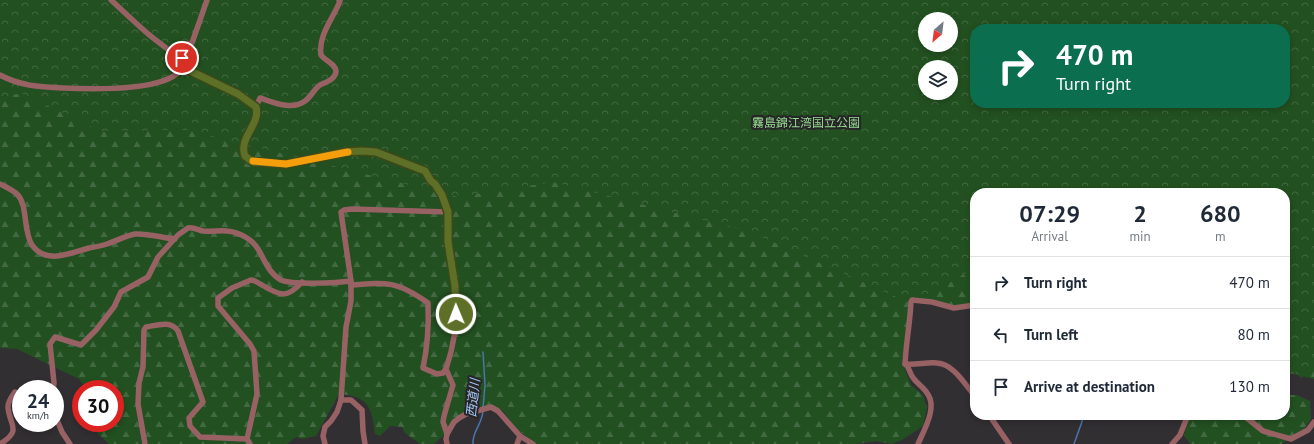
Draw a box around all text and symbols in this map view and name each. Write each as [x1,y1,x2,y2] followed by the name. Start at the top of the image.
[918,12,958,52] north arrow
[918,12,958,100] map controls
[1056,36,1133,73] text: 470 m
[990,40,1042,92] icon: right
[165,41,199,75] pin
[171,47,193,69] icon: arrive
[918,60,958,100] button: layers
[1056,72,1131,95] text: Turn right
[752,115,860,130] park label: 霧島錦江湾国立公園
[1019,198,1080,229] text: 07:29
[1133,198,1147,229] text: 2
[1200,198,1241,229] text: 680
[1032,228,1068,245] text: Arrival
[1129,228,1151,245] text: min
[1215,228,1226,245] text: m
[990,272,1012,294] icon: right
[1024,273,1087,292] text: Turn right
[1229,273,1270,292] text: 470 m
[435,293,477,335] position arrow
[990,324,1012,346] icon: left
[1024,325,1078,344] text: Turn left
[1237,325,1270,344] text: 80 m
[463,376,484,418] water label: 西道川
[990,376,1012,398] icon: arrive
[1024,377,1155,396] text: Arrive at destination
[1229,377,1270,396] text: 130 m
[72,380,124,432] speed limit sign: 30
[27,388,49,414] text: 24
[27,409,49,422] text: km/h

